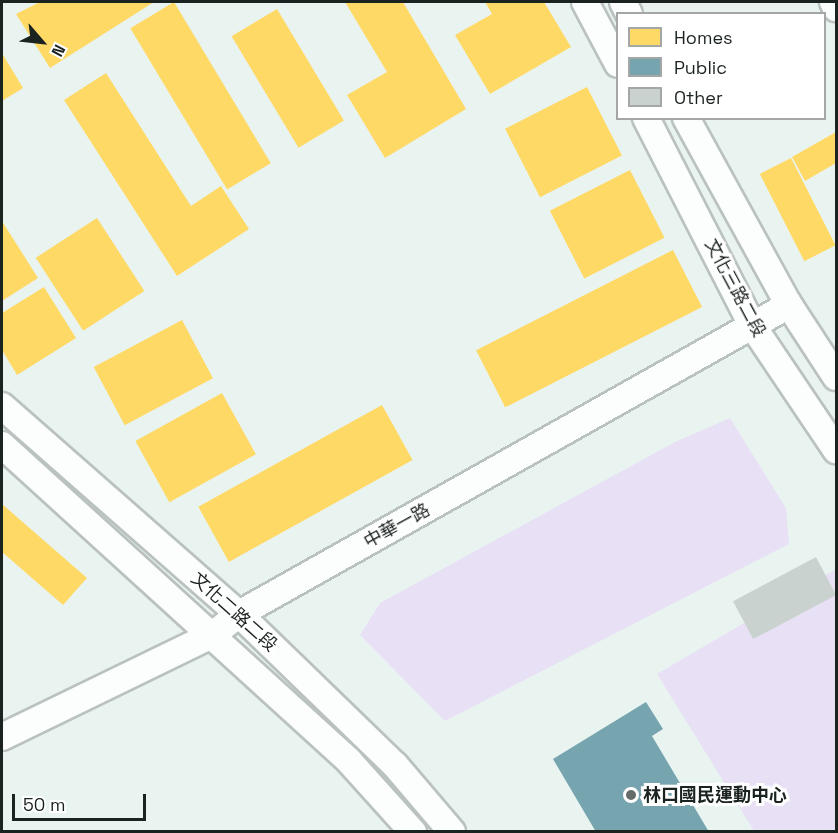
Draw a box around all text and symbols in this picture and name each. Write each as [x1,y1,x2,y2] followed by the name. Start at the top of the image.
[12,12,72,72] north arrow
[616,12,826,120] legend
[674,26,733,49] text: Homes
[47,41,70,60] text: N
[674,56,727,79] text: Public
[674,86,723,109] text: Other
[700,235,770,341] street label: 文化三路二段
[360,499,434,553] street label: 中華一路
[187,568,281,656] street label: 文化二路二段
[15,782,148,820] scale bar
[643,784,787,806] place label: 林口國民運動中心
[624,788,638,802] marker: 林口國民運動中心
[23,793,65,816] text: 50 m

